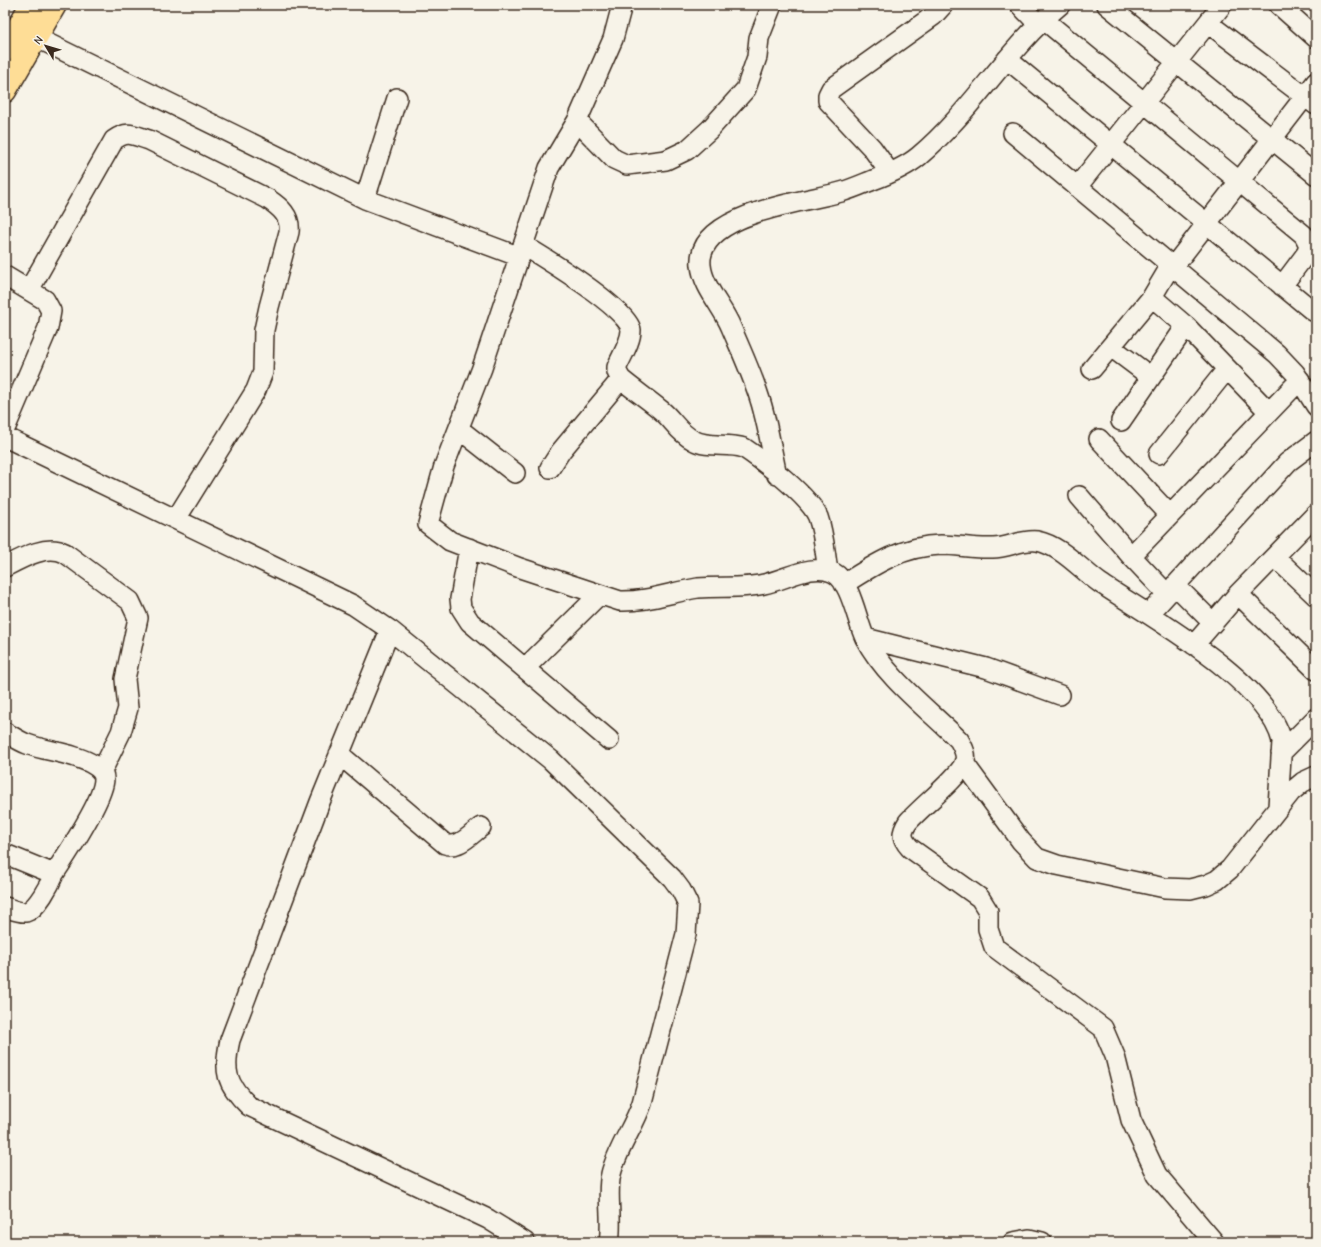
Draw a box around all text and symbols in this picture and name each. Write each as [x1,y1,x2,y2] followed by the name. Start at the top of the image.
[26,26,66,66] north arrow
[31,33,46,47] text: N

